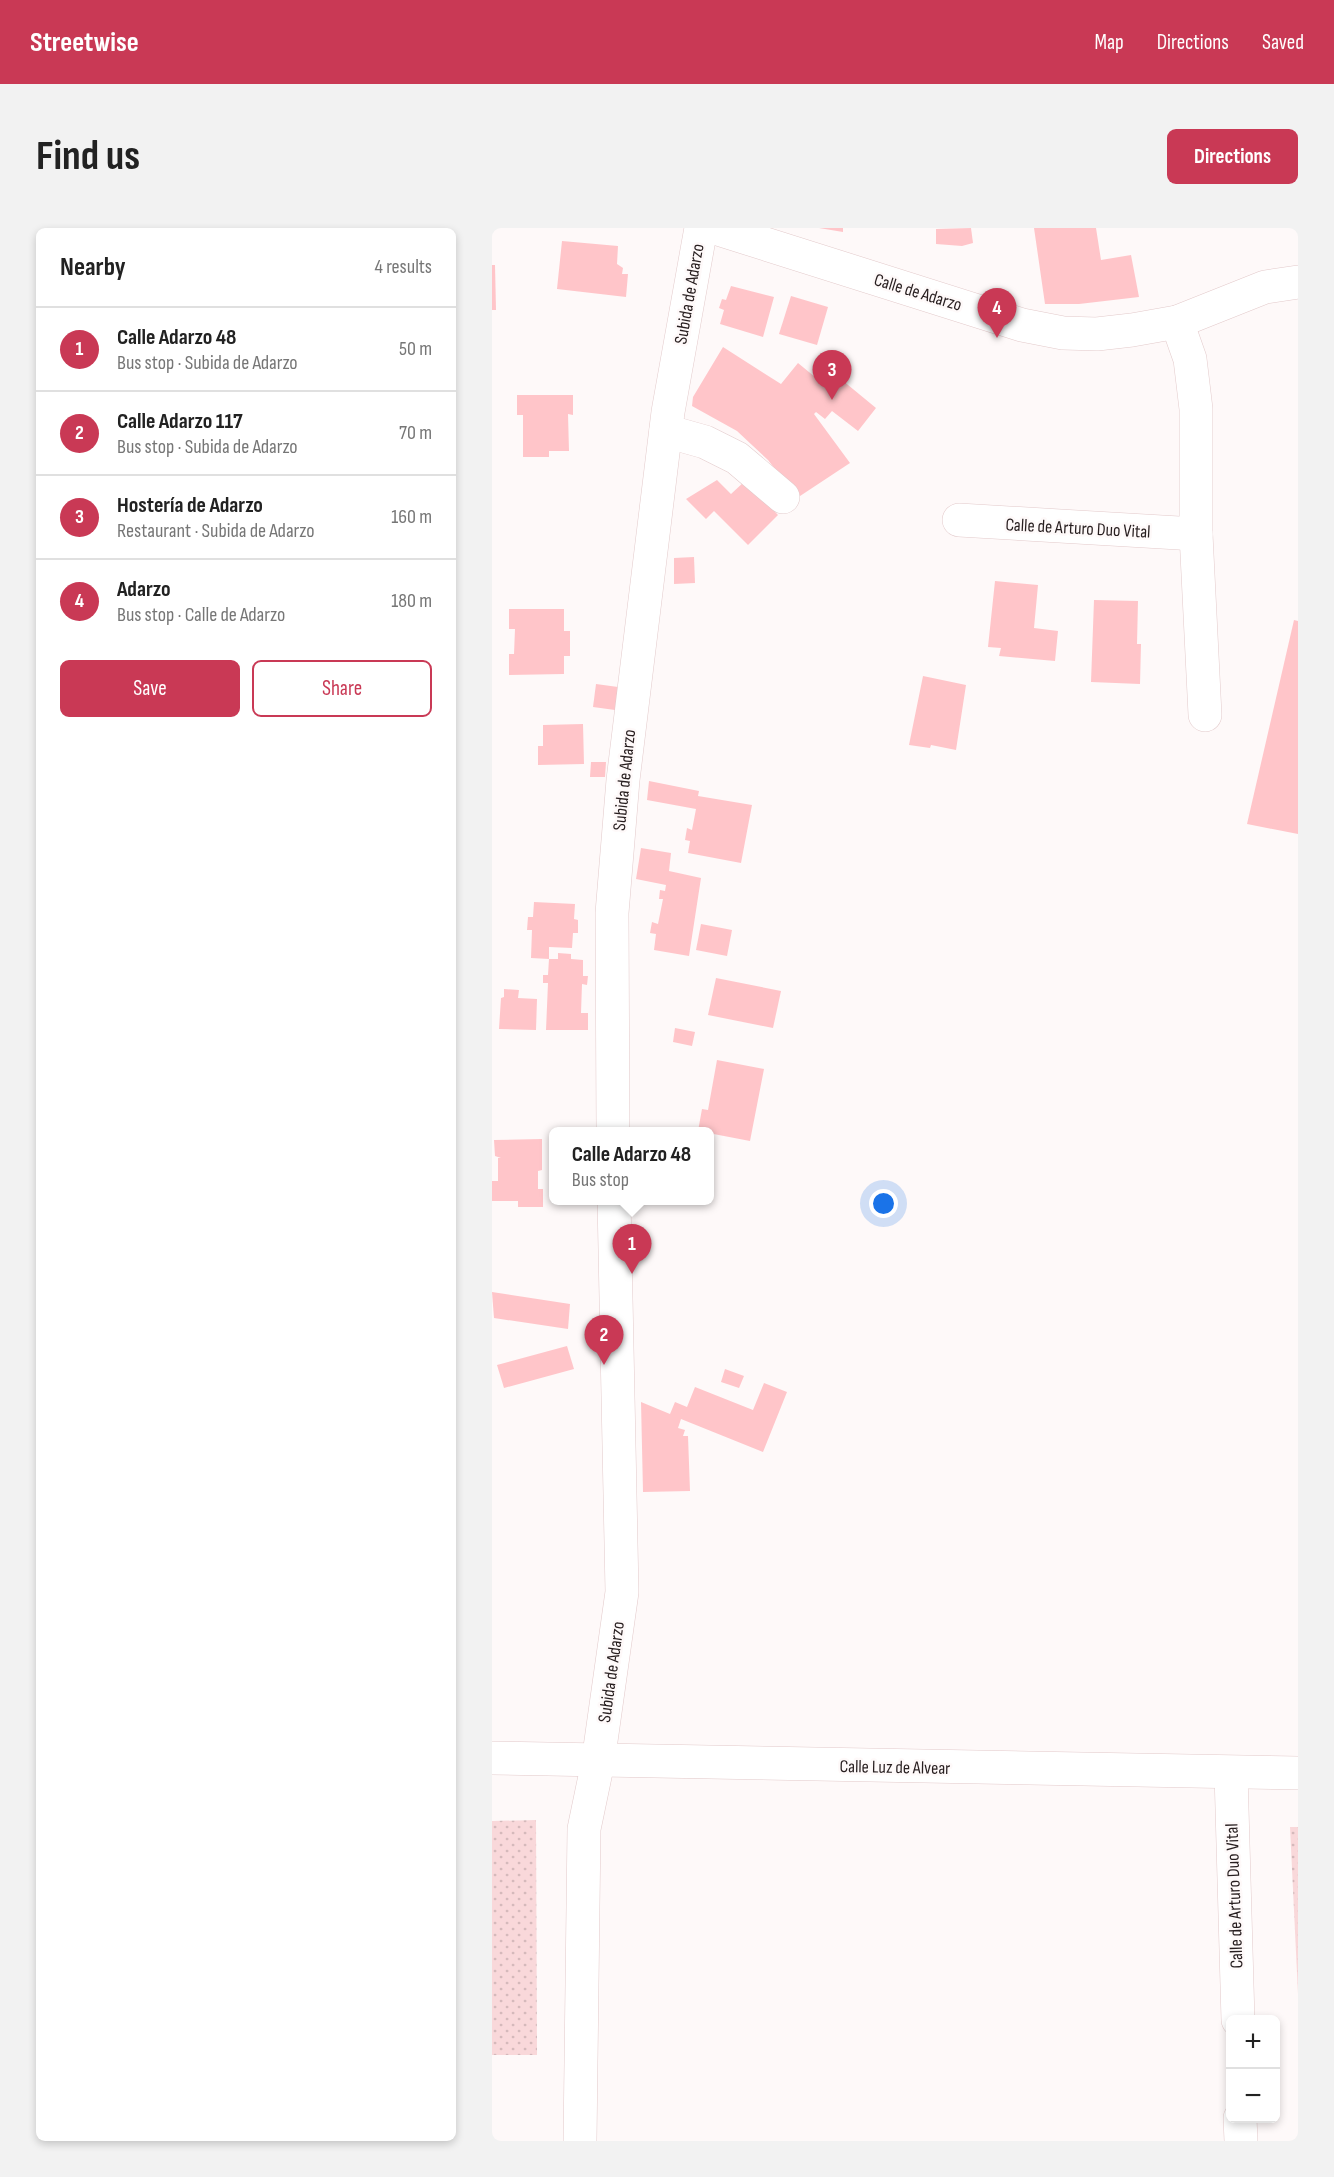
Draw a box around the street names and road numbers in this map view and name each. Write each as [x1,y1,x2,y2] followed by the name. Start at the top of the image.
[670,242,709,346] street label: Subida de Adarzo
[872,269,964,316] street label: Calle de Adarzo
[1005,514,1151,543] street label: Calle de Arturo Duo Vital
[609,728,640,832] street label: Subida de Adarzo
[594,1620,629,1724] street label: Subida de Adarzo
[839,1756,951,1779] street label: Calle Luz de Alvear
[1221,1823,1248,1969] street label: Calle de Arturo Duo Vital

